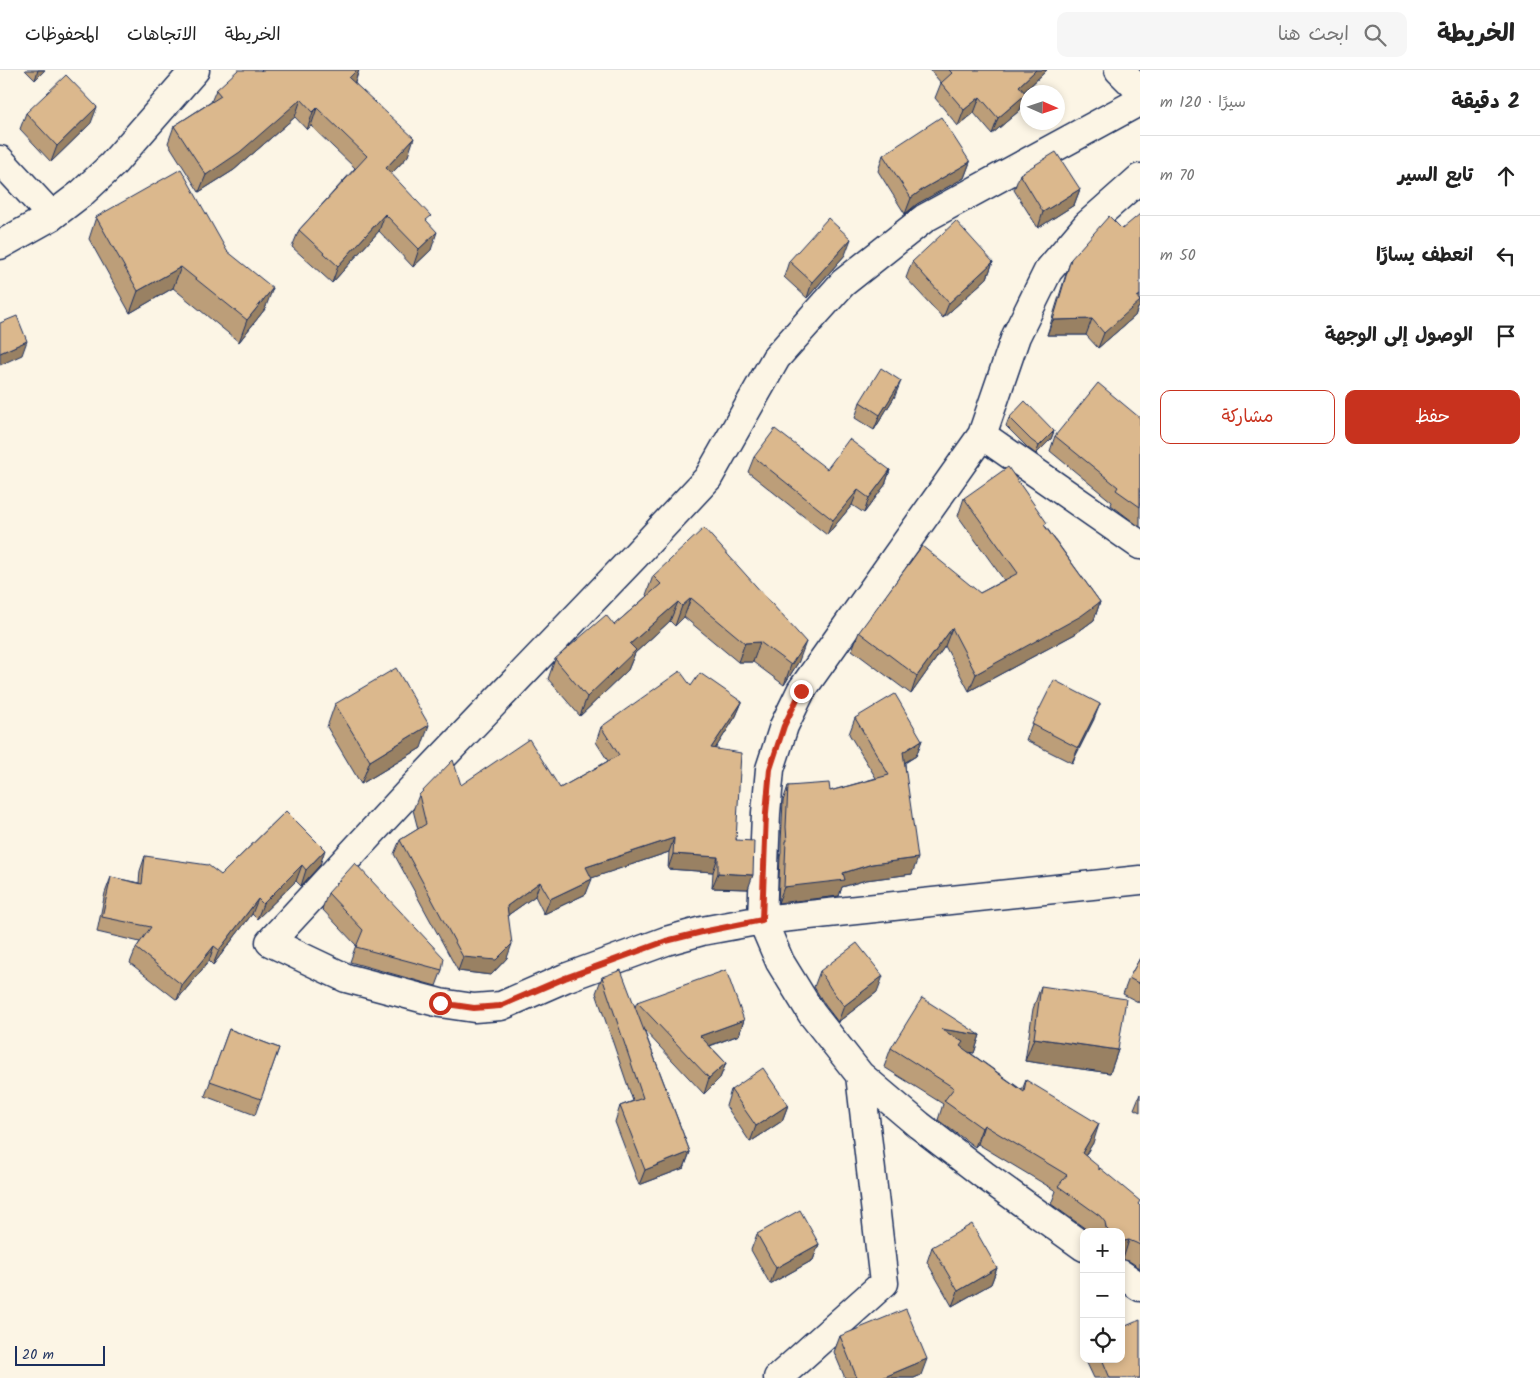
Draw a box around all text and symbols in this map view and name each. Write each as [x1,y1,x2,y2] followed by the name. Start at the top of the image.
[1057,12,1407,57] search box
[1437,15,1515,54] text: الخريطة
[1278,20,1349,50] text: ابحث هنا
[25,21,99,50] text: المحفوظات
[127,21,197,50] text: الاتجاهات
[225,21,281,50] text: الخريطة
[1361,21,1389,49] icon: search
[1020,85,1065,130] north arrow
[1451,86,1520,119] text: 2 دقيقة
[1160,90,1246,115] text: سيرًا · 120 m
[1398,161,1473,191] text: تابع السير
[1492,162,1520,190] icon: ahead
[1160,163,1195,188] text: 70 m
[1376,241,1473,271] text: انعطف يسارًا
[1492,242,1520,270] icon: left
[1160,243,1196,268] text: 50 m
[1325,321,1473,351] text: الوصول إلى الوجهة
[1492,322,1520,350] icon: arrive
[1160,390,1335,444] button: مشاركة
[1345,390,1520,444] button: حفظ
[790,680,813,703] route end
[429,992,452,1015] route start
[1080,1228,1125,1363] map controls
[1080,1228,1125,1273] button: +
[1080,1273,1125,1318] button: −
[1080,1318,1125,1363] button: locate
[15,1343,105,1366] scale bar
[22,1344,54,1366] text: 20 m

